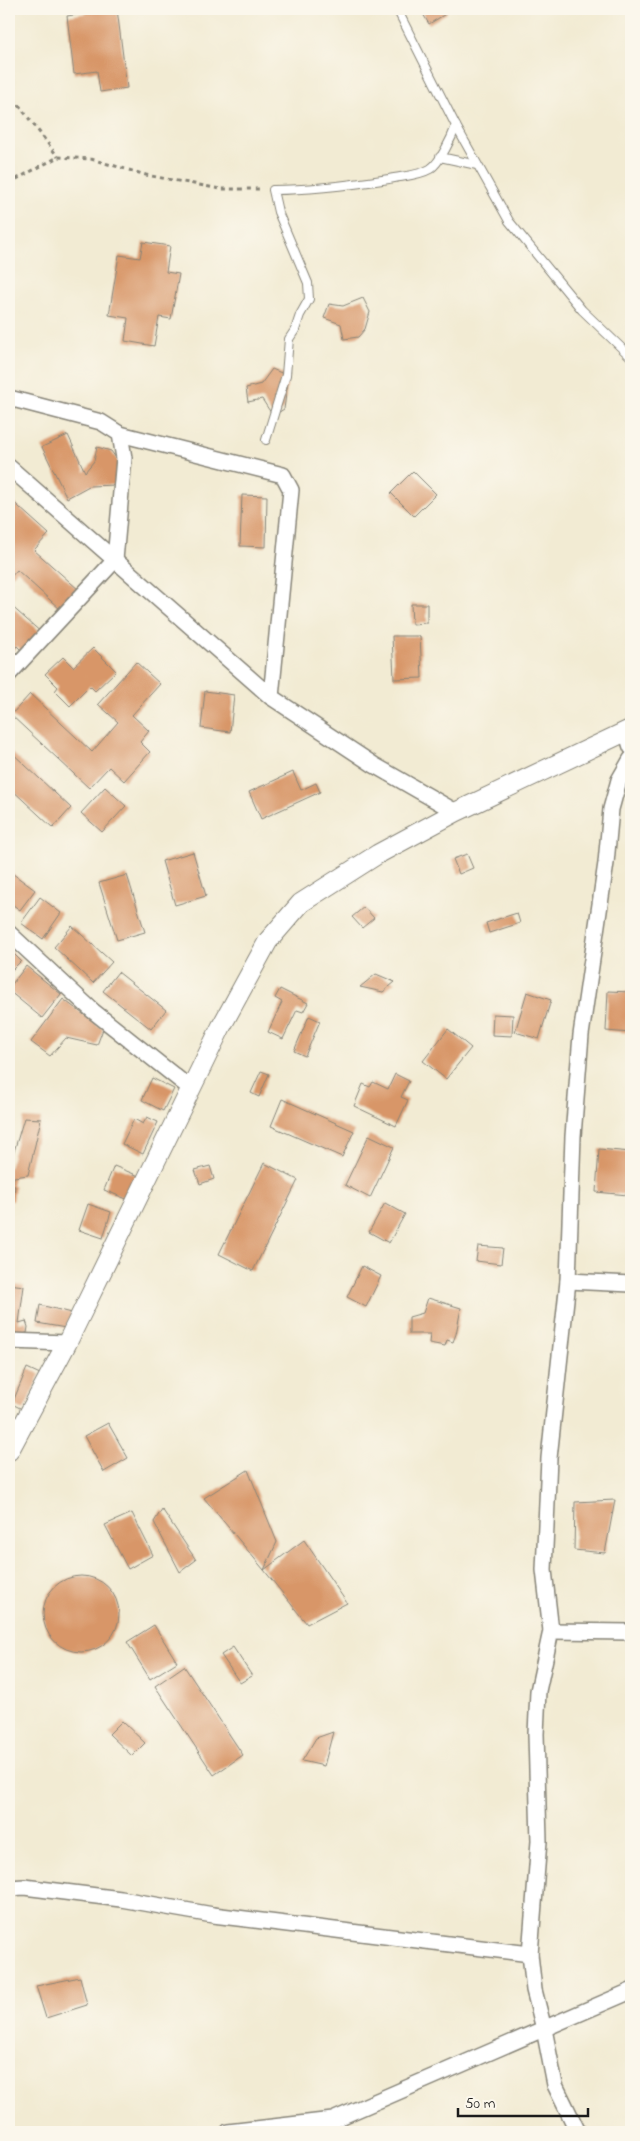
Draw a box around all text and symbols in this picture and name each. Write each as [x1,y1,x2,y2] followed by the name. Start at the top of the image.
[458,2086,588,2118] scale bar
[465,2093,496,2115] text: 50 m

